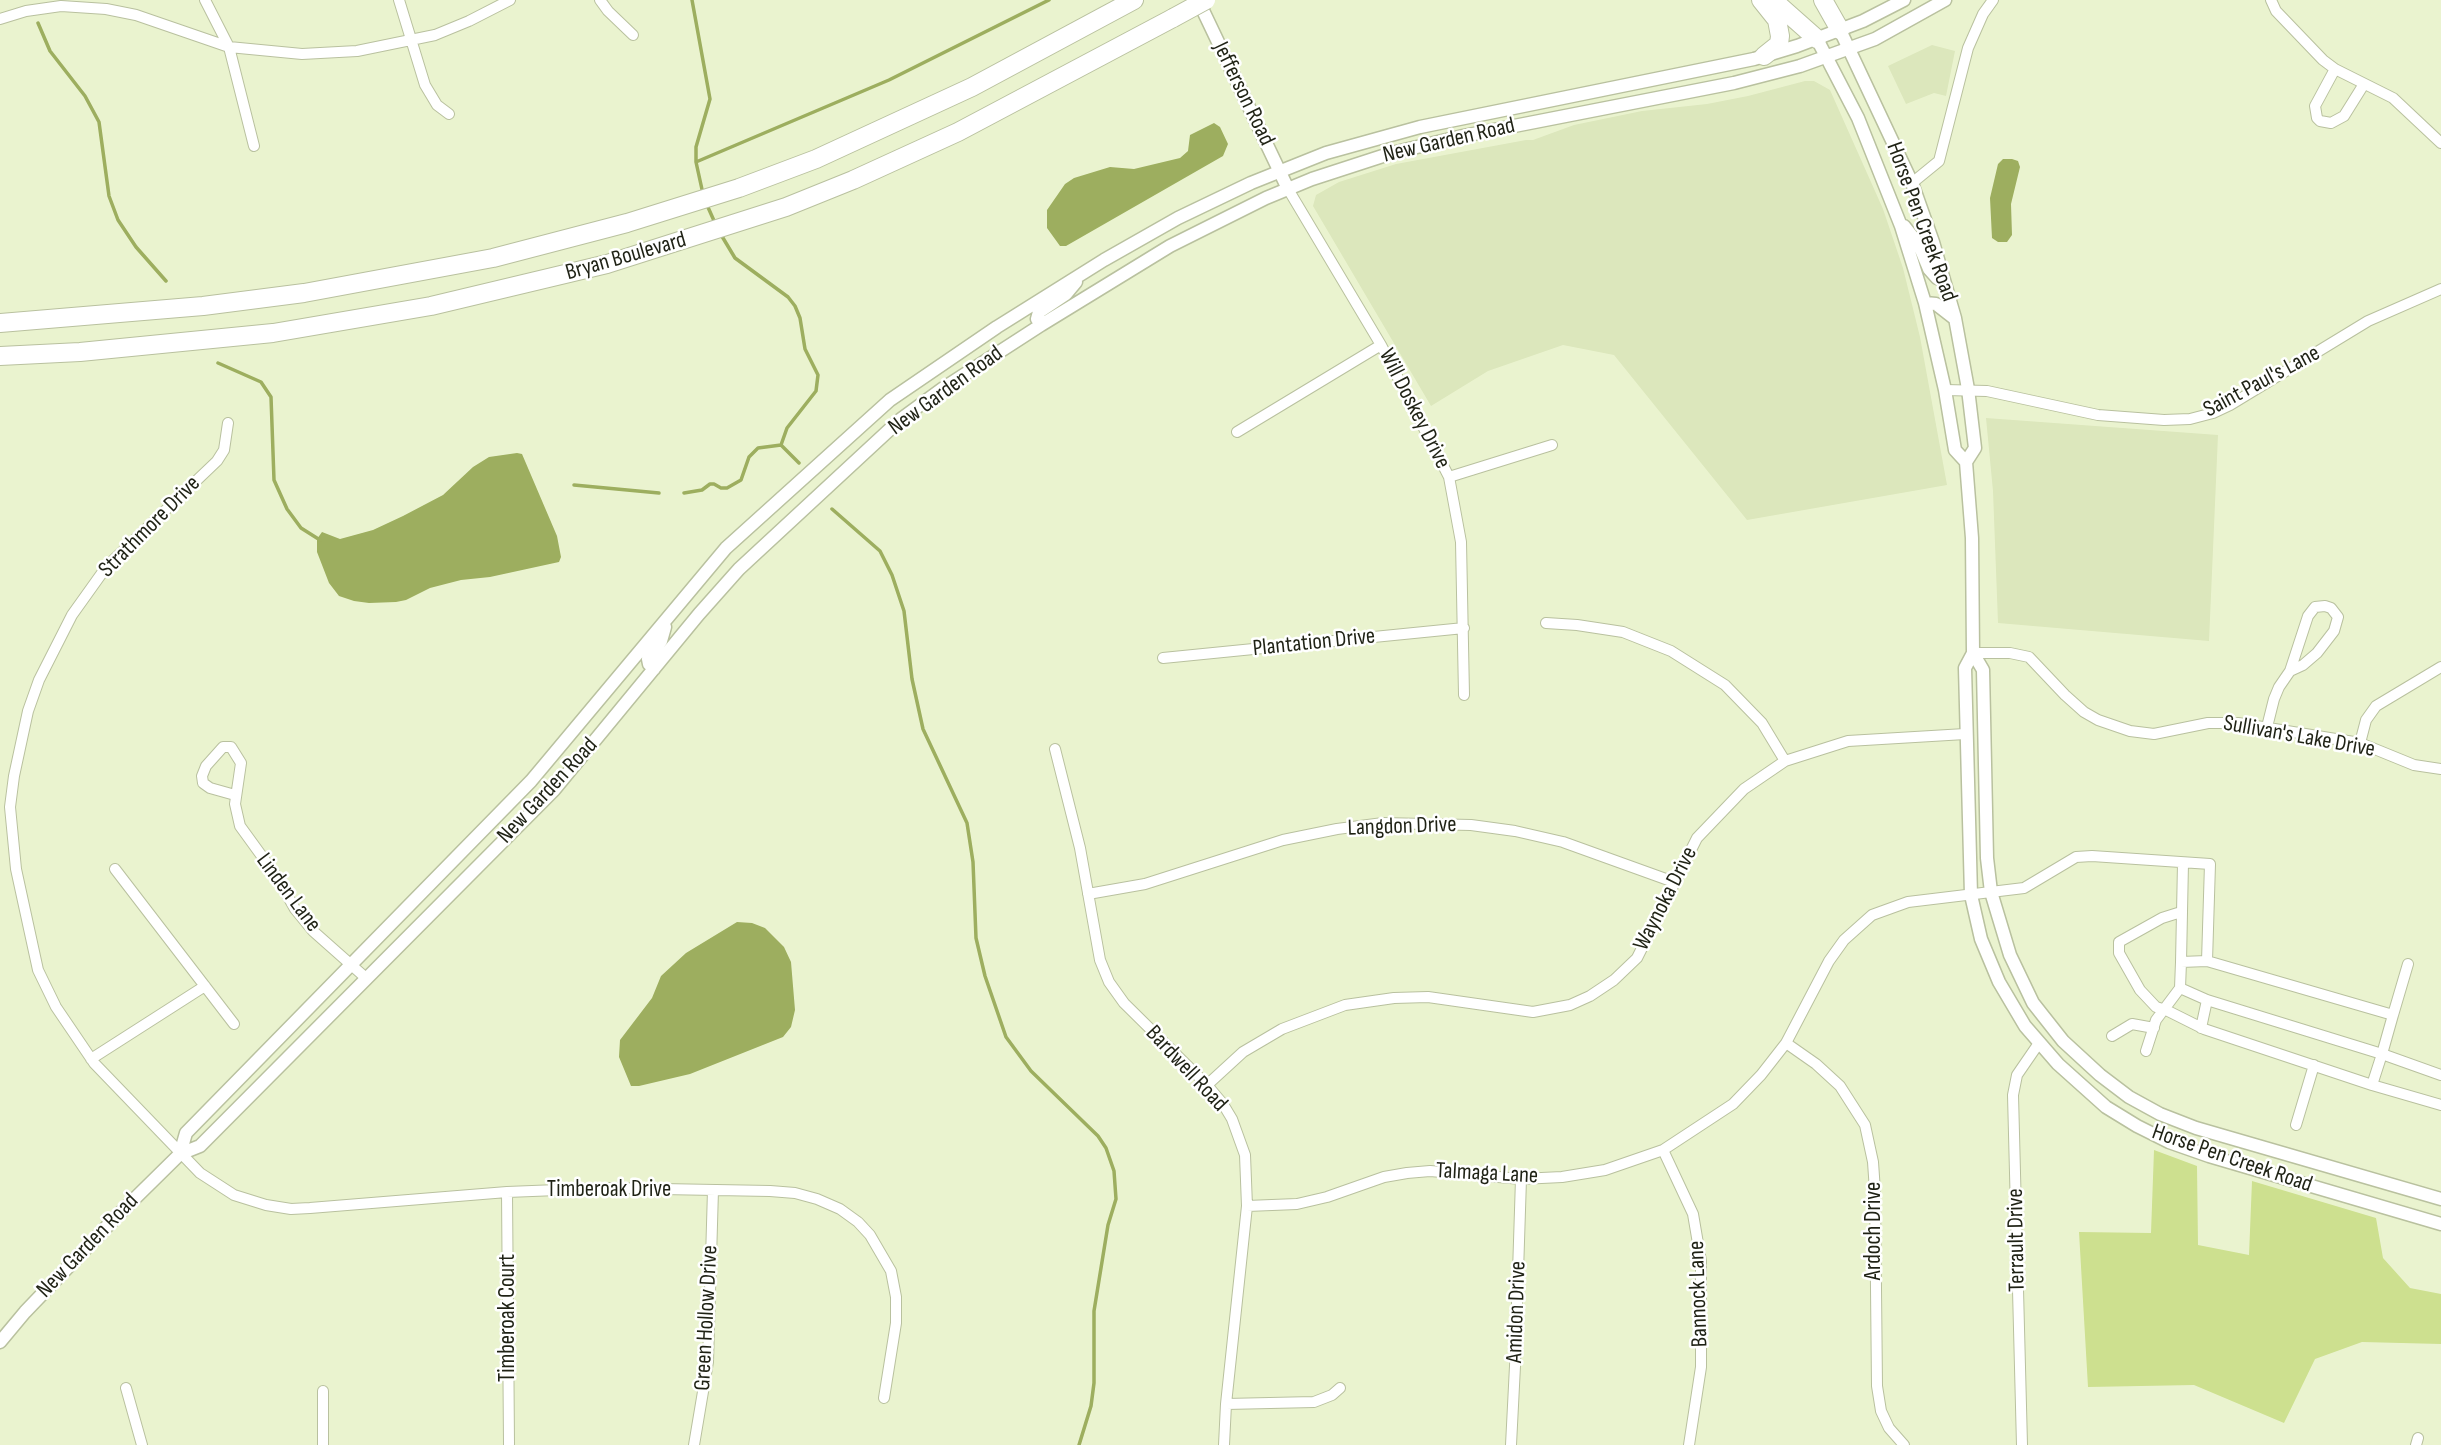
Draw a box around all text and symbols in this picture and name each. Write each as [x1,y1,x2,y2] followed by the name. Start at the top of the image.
[1206,38,1280,150] street label: Jefferson Road
[1380,112,1518,170] street label: New Garden Road
[1879,139,1963,305] street label: Horse Pen Creek Road
[563,227,689,287] street label: Bryan Boulevard
[883,340,1009,442] street label: New Garden Road
[2199,340,2325,424] street label: Saint Paul's Lane
[1372,344,1456,474] street label: Will Doskey Drive
[93,470,207,584] street label: Strathmore Drive
[1251,623,1377,663] street label: Plantation Drive
[2221,710,2377,764] street label: Sullivan's Lake Drive
[492,732,604,850] street label: New Garden Road
[1347,811,1457,843] street label: Langdon Drive
[1628,842,1704,956] street label: Waynoka Drive
[249,848,327,938] street label: Linden Lane
[1139,1020,1233,1118] street label: Bardwell Road
[2148,1119,2316,1199] street label: Horse Pen Creek Road
[1435,1158,1539,1190] street label: Talmaga Lane
[547,1176,671,1204] street label: Timberoak Drive
[1860,1182,1888,1280] street label: Ardoch Drive
[31,1188,145,1304] street label: New Garden Road
[2002,1188,2032,1292] street label: Terrault Drive
[1683,1240,1715,1348] street label: Bannock Lane
[689,1245,725,1391] street label: Green Hollow Drive
[494,1254,522,1382] street label: Timberoak Court
[1501,1260,1533,1364] street label: Amidon Drive

